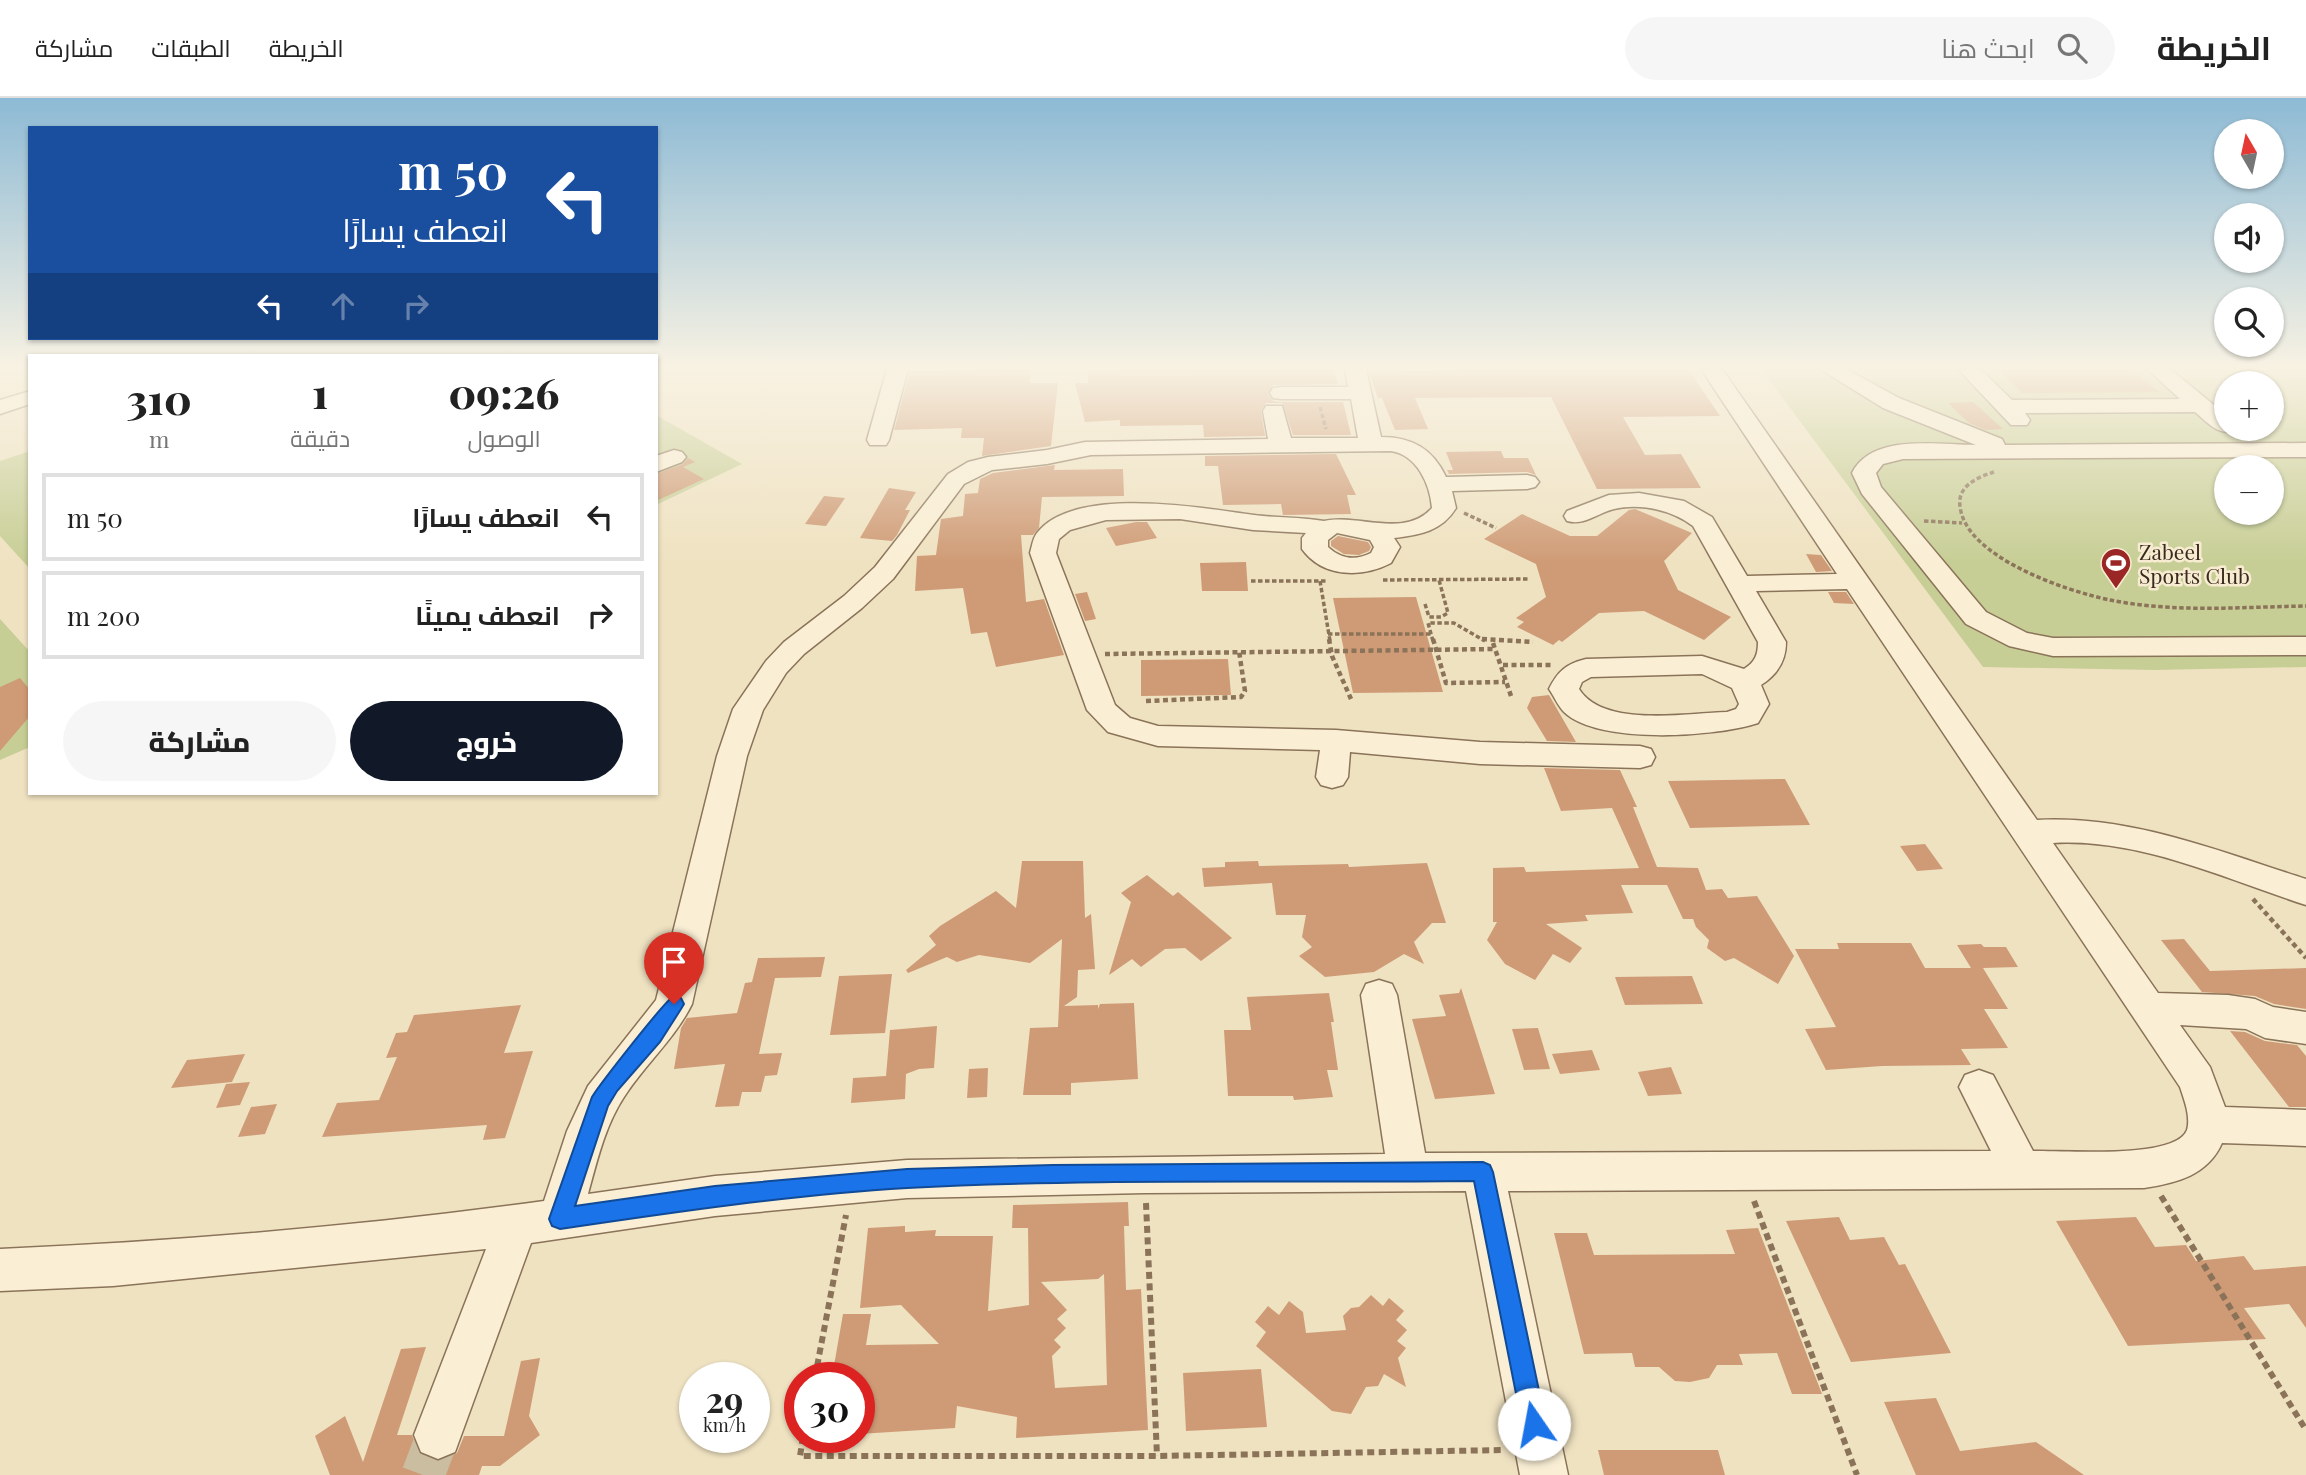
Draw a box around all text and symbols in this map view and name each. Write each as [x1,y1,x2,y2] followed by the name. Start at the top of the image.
[1625,17,2115,80] search box
[2157,24,2271,68] text: الخريطة
[2053,29,2091,67] icon: search
[1941,30,2035,65] text: ابحث هنا
[35,31,113,63] text: مشاركة
[151,31,231,63] text: الطبقات
[269,31,344,63] text: الخريطة
[2214,119,2284,189] north arrow
[2214,119,2284,525] map controls
[398,137,508,202] text: 50 m
[532,154,623,245] icon: left
[2214,203,2284,273] button: sound
[342,207,508,250] text: انعطف يسارًا
[251,287,289,325] icon: left
[324,287,362,325] icon: ahead
[397,287,435,325] icon: right
[2214,287,2284,357] button: search
[312,364,328,420] text: 1
[449,364,559,420] text: 09:26
[127,370,192,426] text: 310
[2214,371,2284,441] button: +
[290,422,350,453] text: دقيقة
[467,422,541,453] text: الوصول
[149,423,169,454] text: m
[2214,455,2284,525] button: −
[581,498,619,536] icon: left
[412,499,560,534] text: انعطف يسارًا
[67,500,123,535] text: 50 m
[2139,537,2250,589] place label: Zabeel Sports Club
[2099,546,2133,590] sports icon: Zabeel Sports Club
[581,596,619,634] icon: right
[415,597,560,632] text: انعطف يمينًا
[67,598,140,633] text: 200 m
[63,701,336,781] button: مشاركة
[350,701,623,781] button: خروج
[644,932,704,1004] pin
[655,943,693,981] icon: arrive
[784,1362,875,1453] speed limit sign: 30
[706,1375,743,1422] text: 29
[1497,1387,1571,1461] position arrow
[703,1413,746,1437] text: km/h

